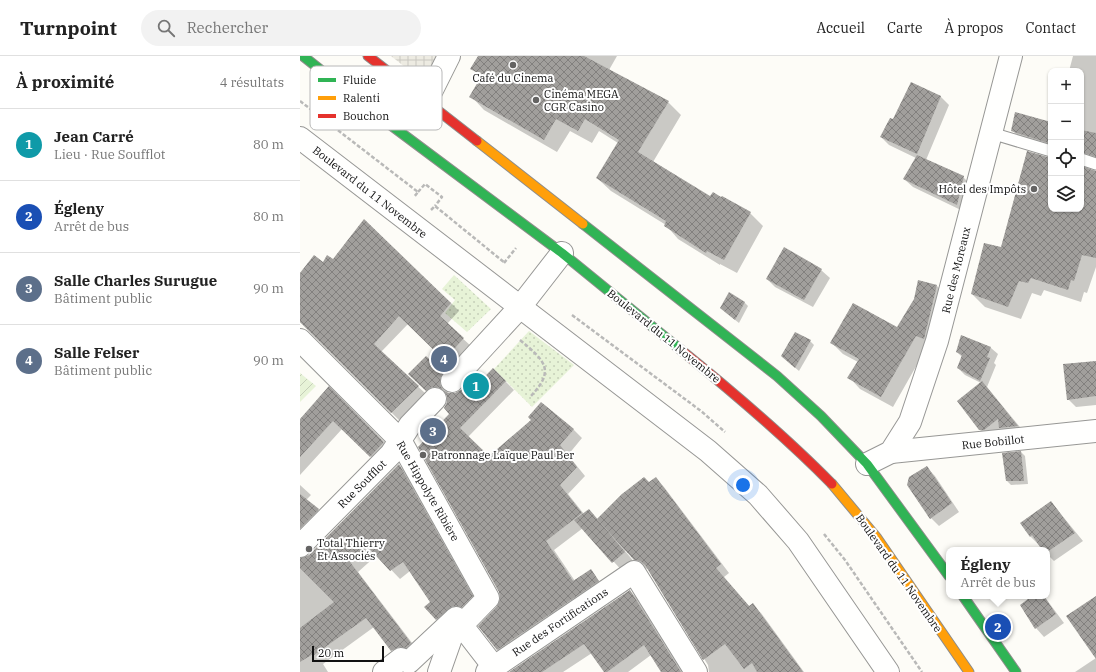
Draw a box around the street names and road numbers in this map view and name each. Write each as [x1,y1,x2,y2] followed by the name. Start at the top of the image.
[310,143,430,241] street label: Boulevard du 11 Novembre
[938,225,974,315] street label: Rue des Moreaux
[605,286,723,386] street label: Boulevard du 11 Novembre
[961,432,1025,452] street label: Rue Bobillot
[394,438,463,544] street label: Rue Hippolyte Ribière
[335,457,389,511] street label: Rue Soufflot
[853,511,945,635] street label: Boulevard du 11 Novembre
[509,585,611,659] street label: Rue des Fortifications

